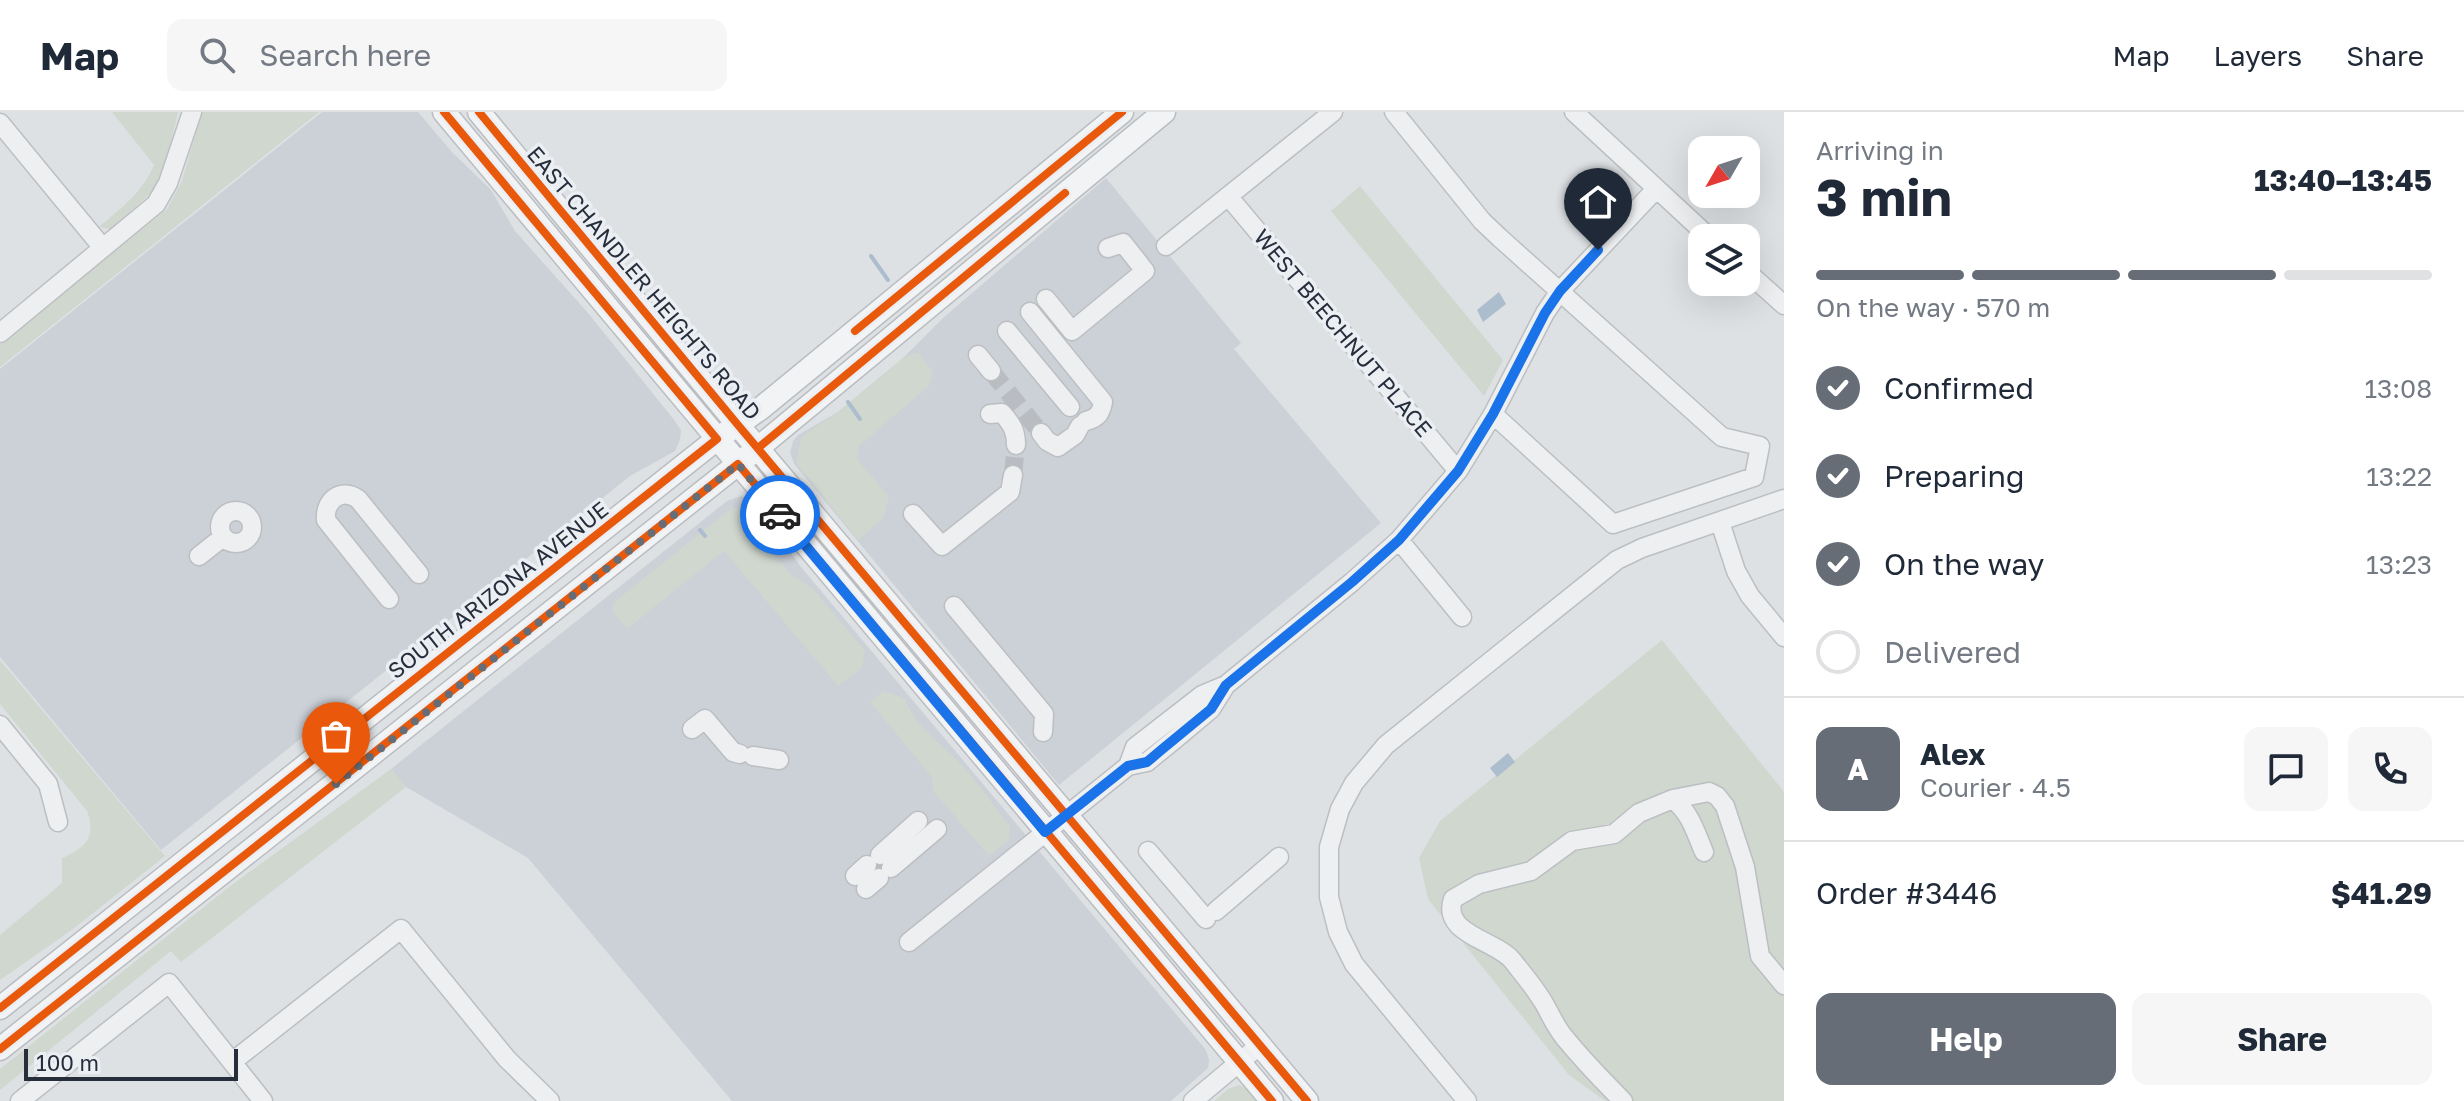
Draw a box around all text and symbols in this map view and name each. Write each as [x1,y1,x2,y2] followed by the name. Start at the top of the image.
[167,19,727,91] search box
[40,33,119,78] text: Map
[195,33,239,77] icon: search
[259,37,431,73] text: Search here
[2112,39,2170,72] text: Map
[2214,39,2302,72] text: Layers
[2346,39,2424,72] text: Share
[1816,135,1944,166] text: Arriving in
[1688,136,1760,208] north arrow
[1688,136,1760,296] map controls
[522,140,767,425] street label: EAST CHANDLER HEIGHTS ROAD
[2254,162,2432,198] text: 13:40–13:45
[1816,165,1952,227] text: 3 min
[1564,168,1632,250] pin
[1576,180,1620,224] icon: home
[1249,223,1438,442] street label: WEST BEECHNUT PLACE
[1688,224,1760,296] button: layers
[1816,292,2050,323] text: On the way · 570 m
[1816,366,1860,410] icon: check
[1884,370,2034,406] text: Confirmed
[2364,373,2432,404] text: 13:08
[1816,454,1860,498] icon: check
[1884,458,2025,494] text: Preparing
[2366,461,2432,492] text: 13:22
[740,475,820,555] courier
[758,493,802,537] icon: car
[382,495,613,684] street label: SOUTH ARIZONA AVENUE
[1816,542,1860,586] icon: check
[1884,546,2044,582] text: On the way
[2366,549,2432,580] text: 13:23
[1884,634,2021,670] text: Delivered
[302,702,370,784] pin
[314,714,358,758] icon: bag
[2244,727,2328,811] button: chat
[2348,727,2432,811] button: phone
[1920,736,1985,772] text: Alex
[1847,751,1869,787] text: A
[1920,772,2071,803] text: Courier · 4.5
[1816,875,1997,911] text: Order #3446
[2331,875,2432,911] text: $41.29
[1816,993,2116,1085] button: Help
[2132,993,2432,1085] button: Share
[24,1045,238,1081] scale bar
[36,1049,99,1076] text: 100 m

